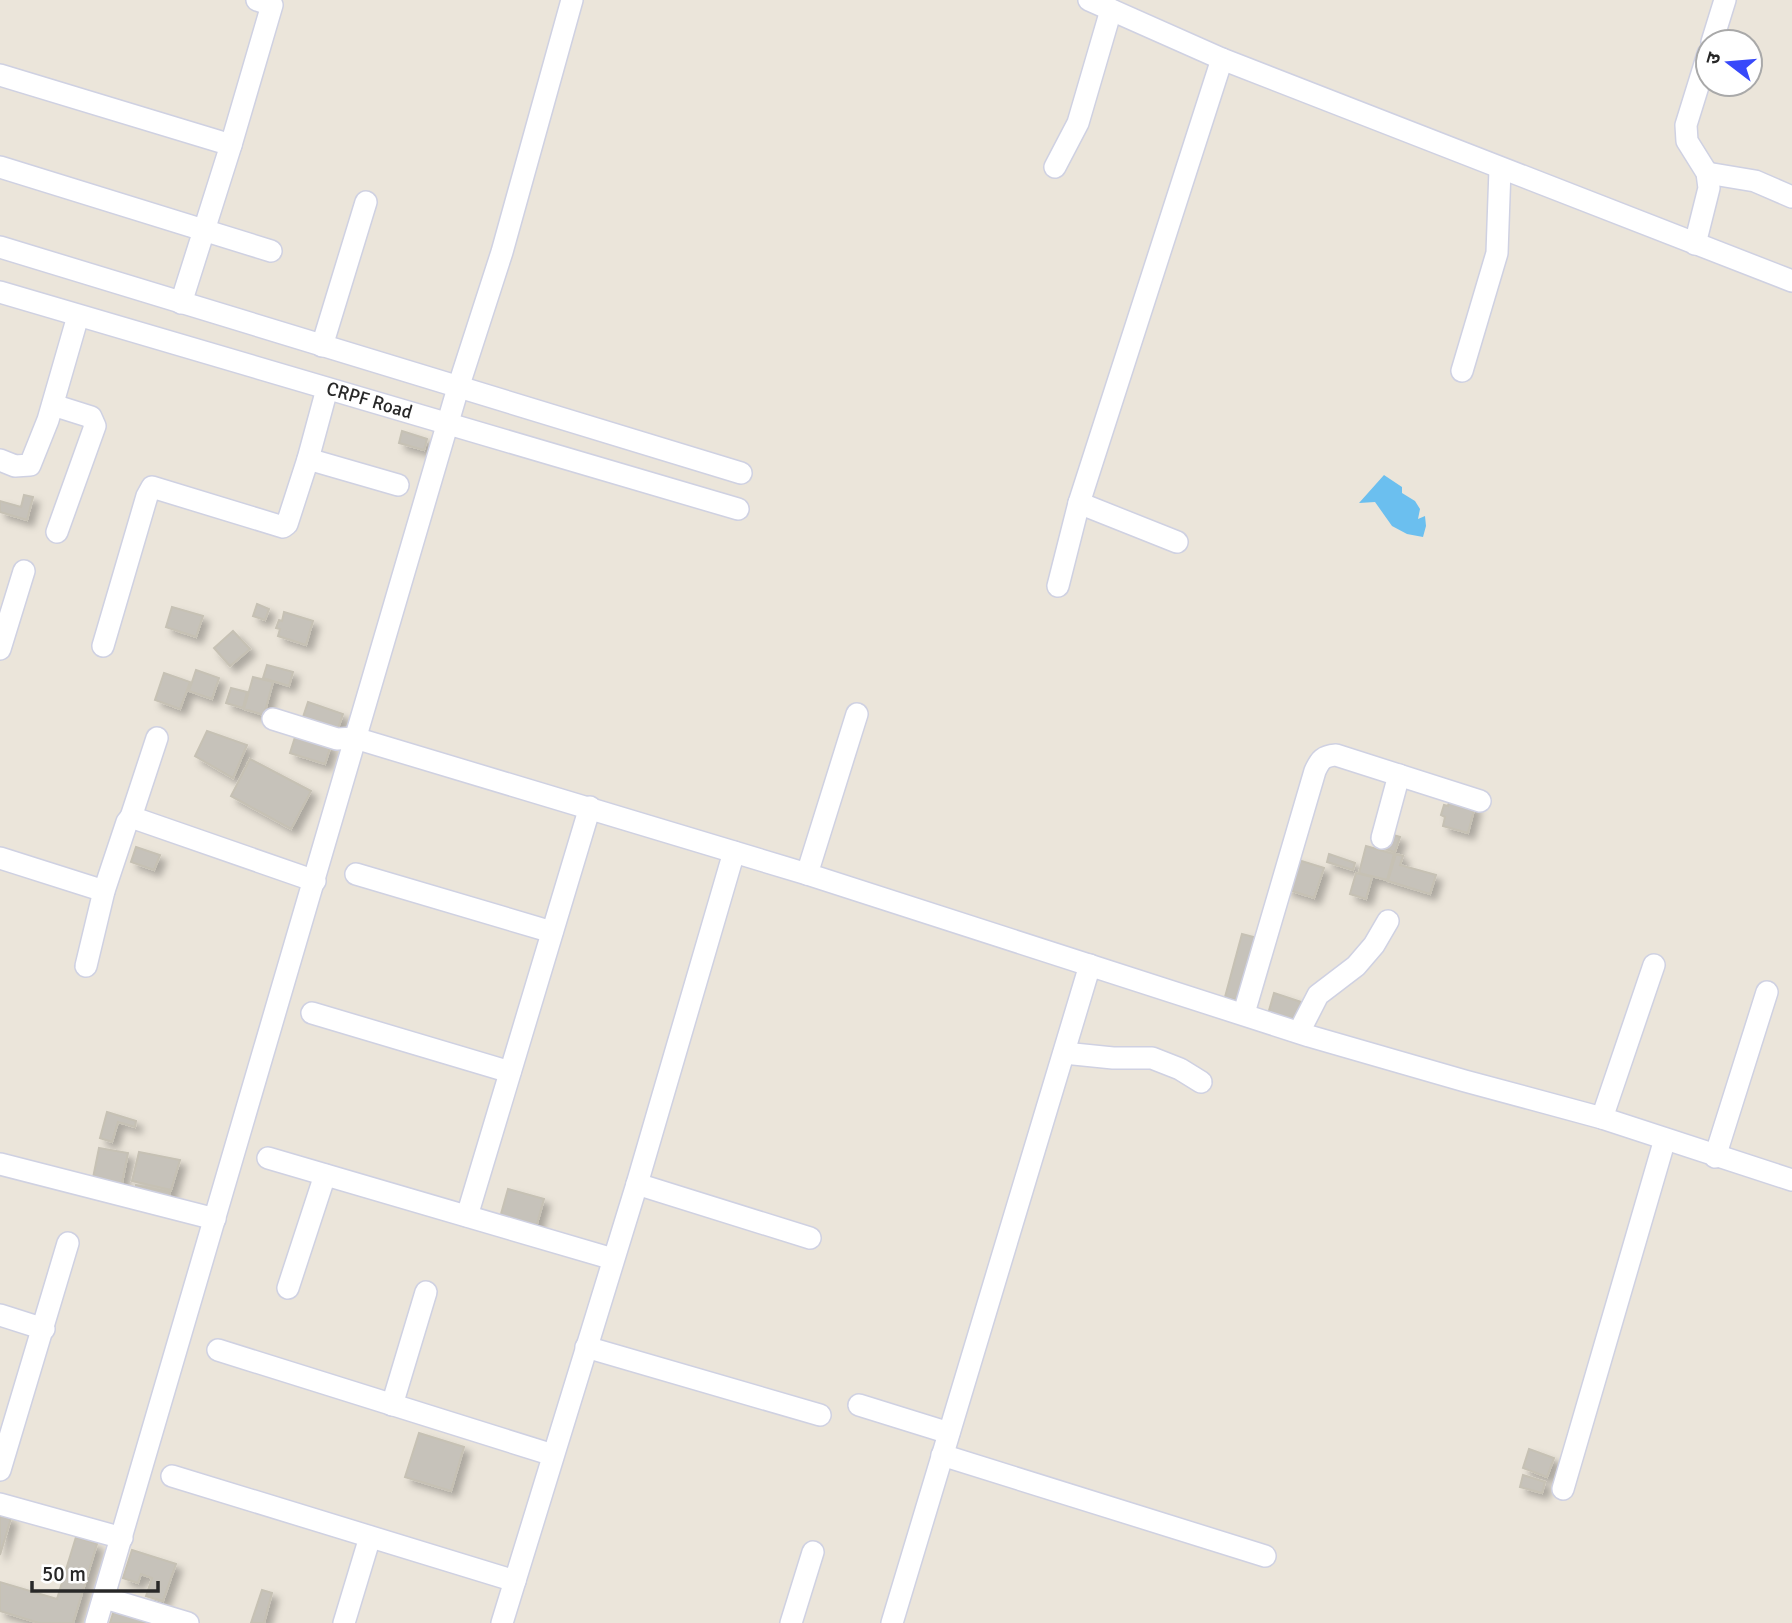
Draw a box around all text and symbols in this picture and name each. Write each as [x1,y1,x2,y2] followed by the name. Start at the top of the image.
[1694,28,1764,98] north arrow
[1701,49,1727,67] text: उ
[324,377,415,425] street label: CRPF Road
[32,1550,158,1594] scale bar
[42,1561,86,1587] text: 50 m

